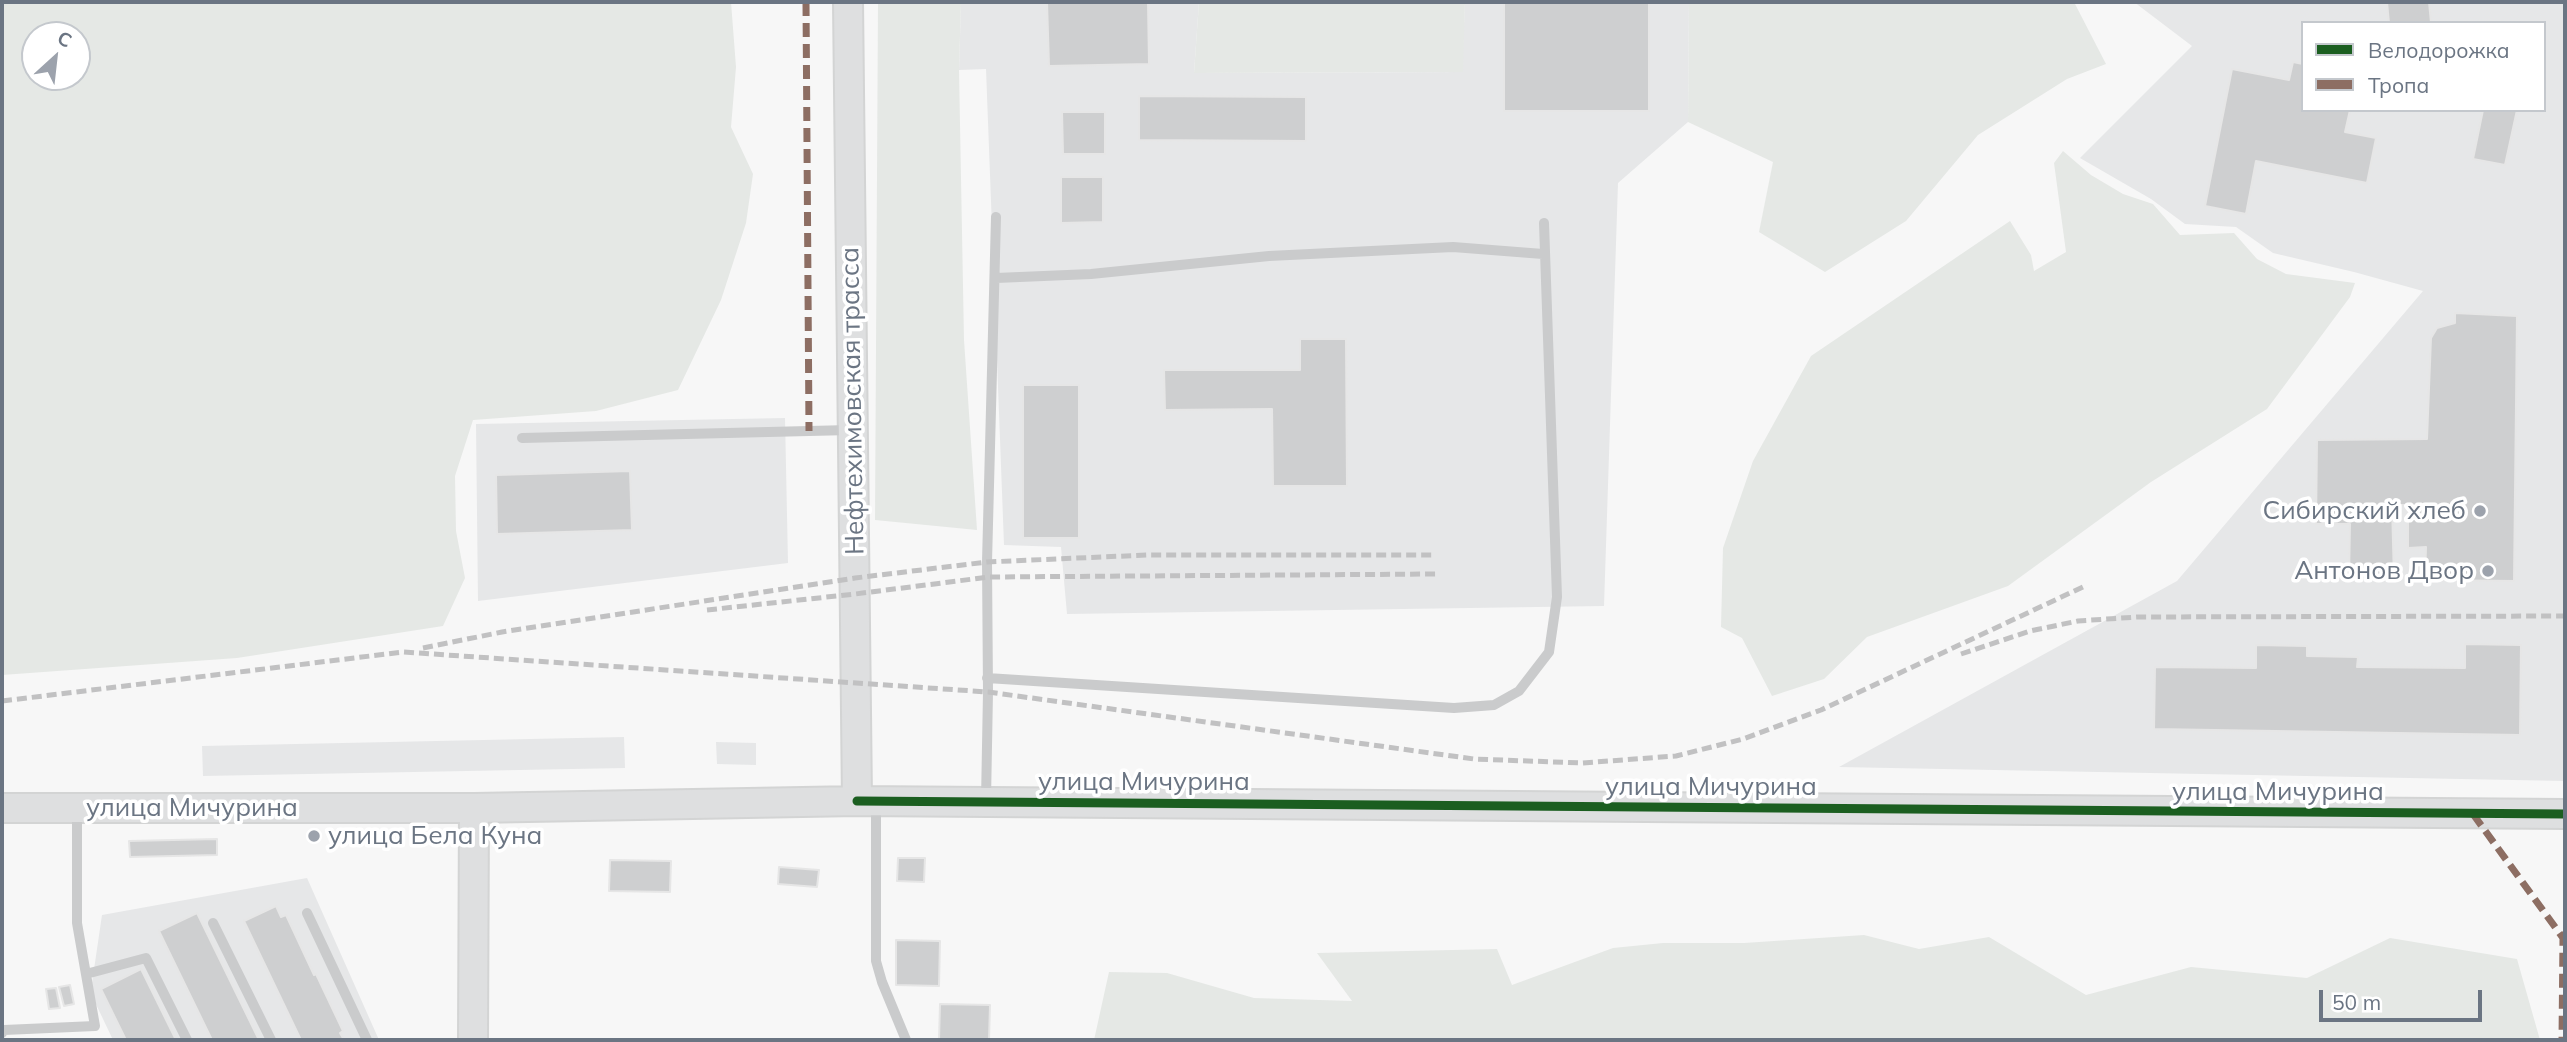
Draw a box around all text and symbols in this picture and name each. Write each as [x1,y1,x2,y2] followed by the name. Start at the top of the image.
[21,21,91,91] north arrow
[2301,21,2546,112] legend
[53,25,76,53] text: С
[2368,37,2510,63] text: Велодорожка
[2368,72,2429,98] text: Тропа
[835,247,871,555] street label: Нефтехимовская трасса
[2262,495,2466,527] place label: Сибирский хлеб
[2472,503,2488,519] marker: Сибирский хлеб
[2294,555,2474,587] place label: Антонов Двор
[2480,563,2496,579] marker: Антонов Двор
[1038,766,1250,798] street label: улица Мичурина
[1605,771,1817,803] street label: улица Мичурина
[2172,776,2384,808] street label: улица Мичурина
[86,792,298,824] street label: улица Мичурина
[328,820,542,852] place label: улица Бела Куна
[306,828,322,844] marker: улица Бела Куна
[2322,976,2485,1020] scale bar
[2332,989,2381,1015] text: 50 m

